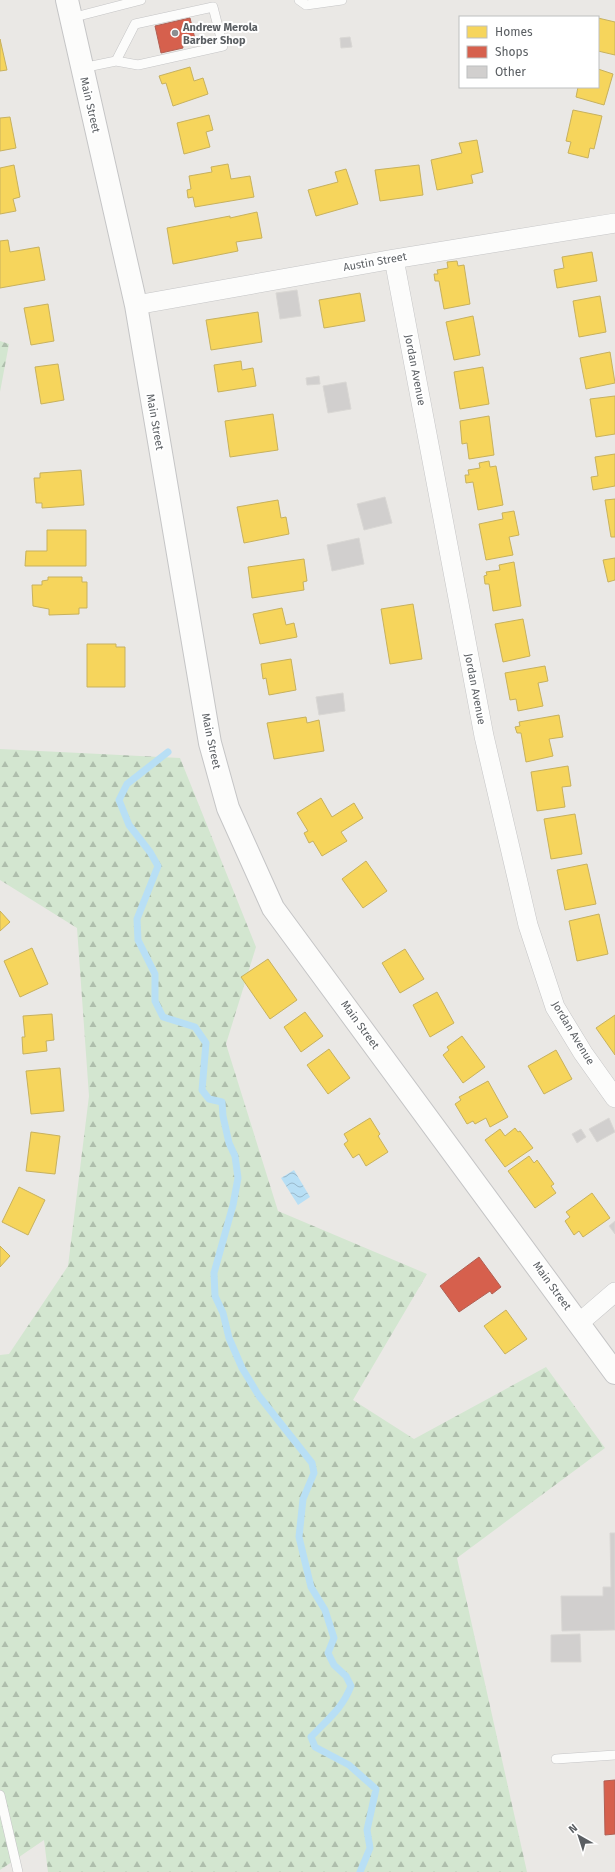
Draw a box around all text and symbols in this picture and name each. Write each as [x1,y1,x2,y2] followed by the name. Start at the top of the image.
[459,16,599,88] legend
[182,21,258,47] place label: Andrew Merola Barber Shop
[495,25,533,39] text: Homes
[170,28,180,38] marker: Andrew Merola Barber Shop
[495,45,529,59] text: Shops
[495,65,526,79] text: Other
[77,76,103,134] street label: Main Street
[342,250,408,274] street label: Austin Street
[402,333,428,407] street label: Jordan Avenue
[144,393,166,451] street label: Main Street
[462,652,488,726] street label: Jordan Avenue
[199,712,223,770] street label: Main Street
[338,998,382,1052] street label: Main Street
[549,999,597,1067] street label: Jordan Avenue
[530,1259,574,1313] street label: Main Street
[559,1816,599,1856] north arrow
[566,1821,580,1836] text: N

